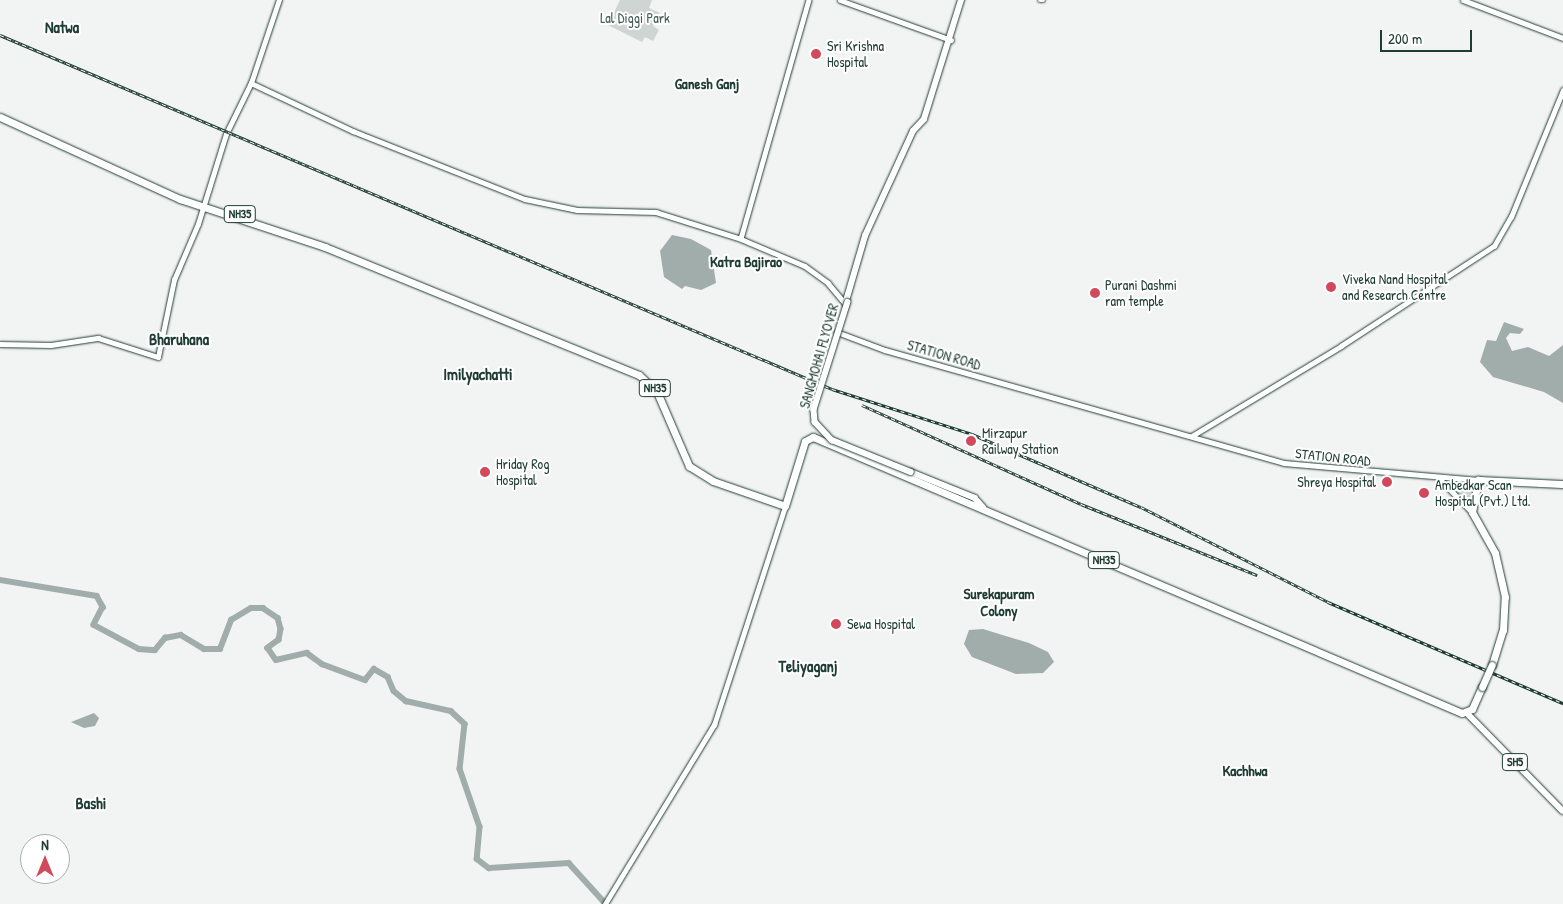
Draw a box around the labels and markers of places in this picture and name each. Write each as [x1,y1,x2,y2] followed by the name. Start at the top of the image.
[827,38,884,70] place label: Sri Krishna Hospital
[809,47,823,61] marker: Sri Krishna Hospital
[1342,271,1447,304] place label: Viveka Nand Hospital and Research Centre
[1105,277,1177,310] place label: Purani Dashmi ram temple
[1324,280,1338,294] marker: Viveka Nand Hospital and Research Centre
[1089,287,1101,299] marker: Purani Dashmi ram temple
[982,425,1058,458] place label: Mirzapur Railway Station
[964,434,978,448] marker: Mirzapur Railway Station
[496,456,549,488] place label: Hriday Rog Hospital
[478,465,492,479] marker: Hriday Rog Hospital
[1297,474,1376,490] place label: Shreya Hospital
[1380,475,1394,489] marker: Shreya Hospital
[1435,477,1531,510] place label: Ambedkar Scan Hospital (Pvt.) Ltd.
[1417,486,1431,500] marker: Ambedkar Scan Hospital (Pvt.) Ltd.
[847,616,915,632] place label: Sewa Hospital
[829,617,843,631] marker: Sewa Hospital

